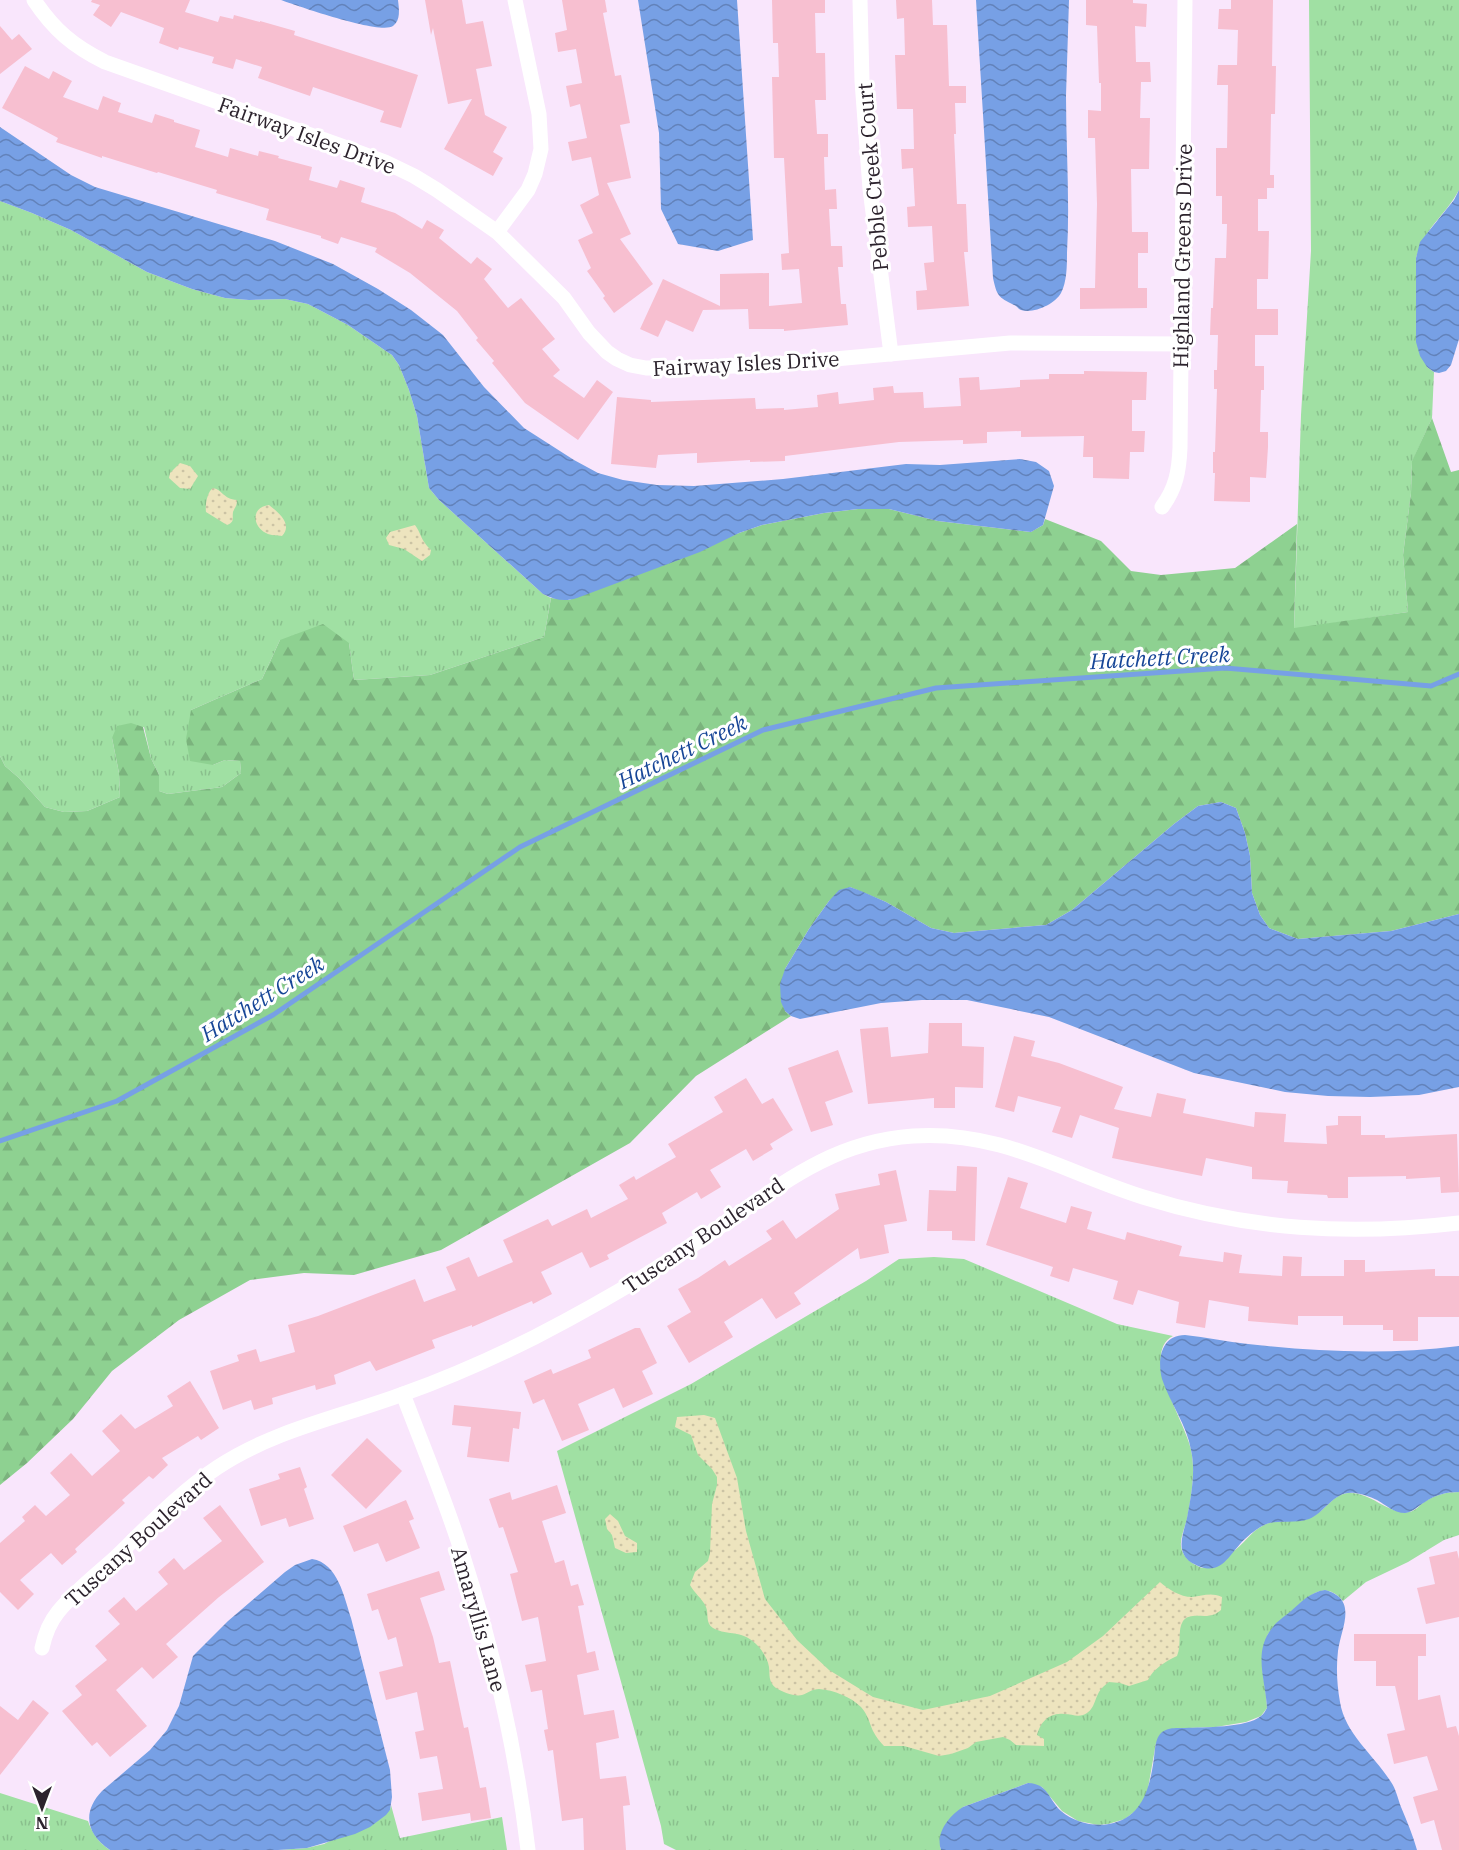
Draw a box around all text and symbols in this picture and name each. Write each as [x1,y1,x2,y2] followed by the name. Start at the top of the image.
[850,82,894,272] street label: Pebble Creek Court
[214,90,400,180] street label: Fairway Isles Drive
[1166,143,1198,369] street label: Highland Greens Drive
[652,344,840,382] street label: Fairway Isles Drive
[1088,639,1231,675] water label: Hatchett Creek
[612,707,752,795] water label: Hatchett Creek
[194,948,329,1048] water label: Hatchett Creek
[617,1170,789,1299] street label: Tuscany Boulevard
[58,1465,218,1613] street label: Tuscany Boulevard
[445,1543,513,1695] street label: Amaryllis Lane
[12,1778,72,1838] north arrow
[36,1813,48,1833] text: N

